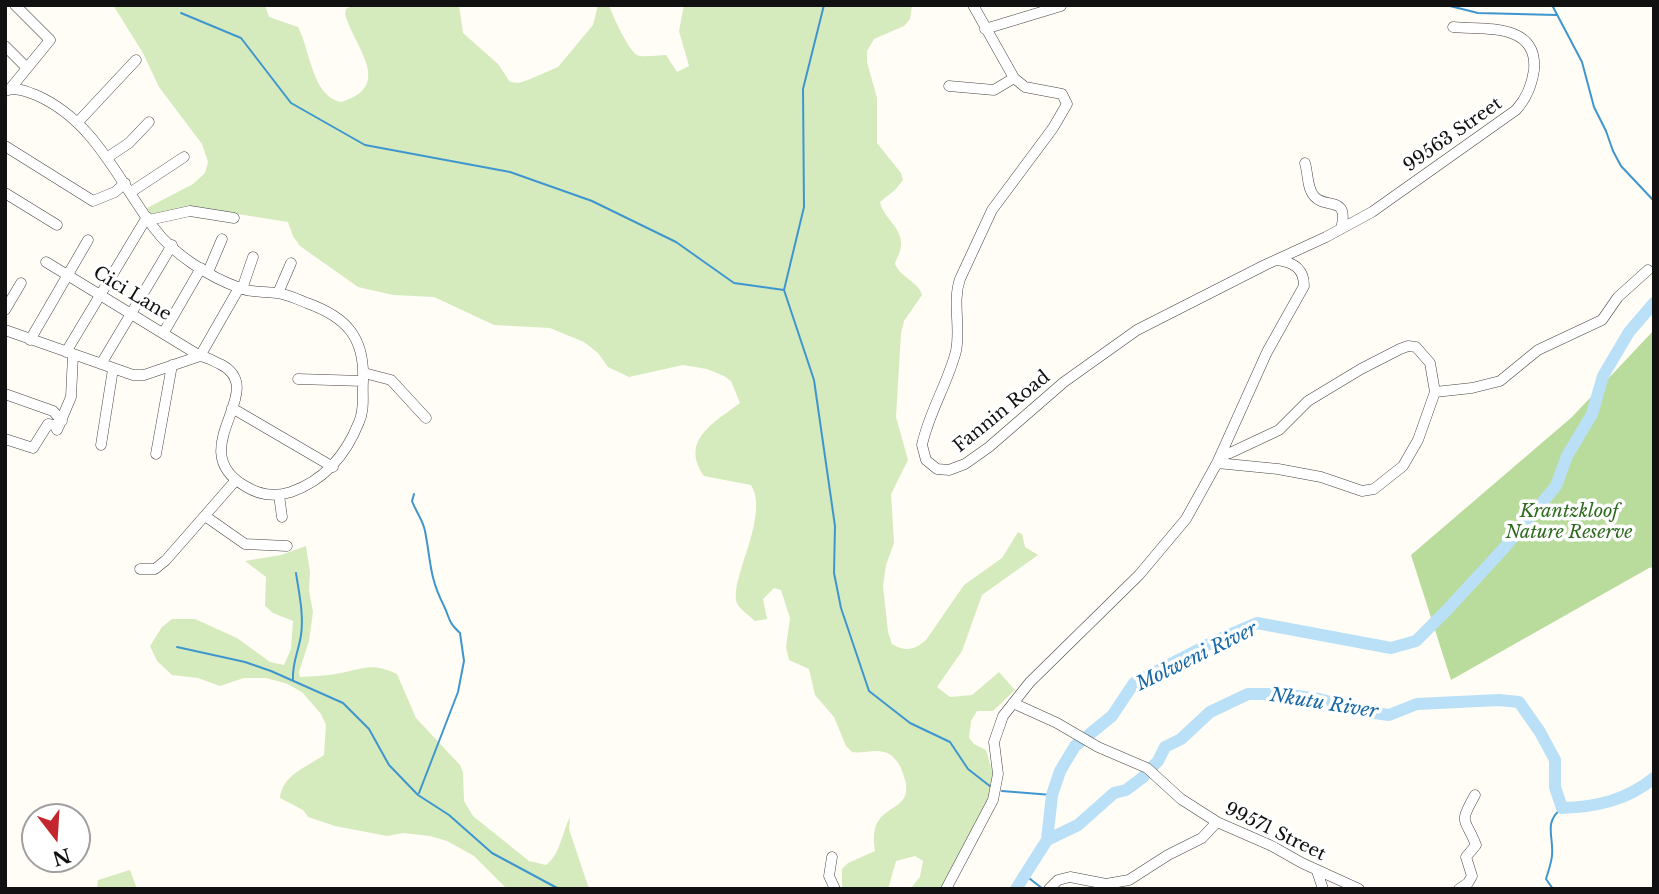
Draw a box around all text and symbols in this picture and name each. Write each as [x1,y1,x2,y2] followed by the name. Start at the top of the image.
[1400,93,1506,177] street label: 99563 Street
[89,262,175,326] street label: Cici Lane
[949,367,1055,457] street label: Fannin Road
[1506,501,1632,544] park label: Krantzkloof Nature Reserve
[1133,618,1261,696] water label: Molweni River
[1268,684,1380,724] water label: Nkutu River
[1221,798,1329,866] street label: 99571 Street
[21,803,91,873] north arrow
[50,843,74,870] text: N

